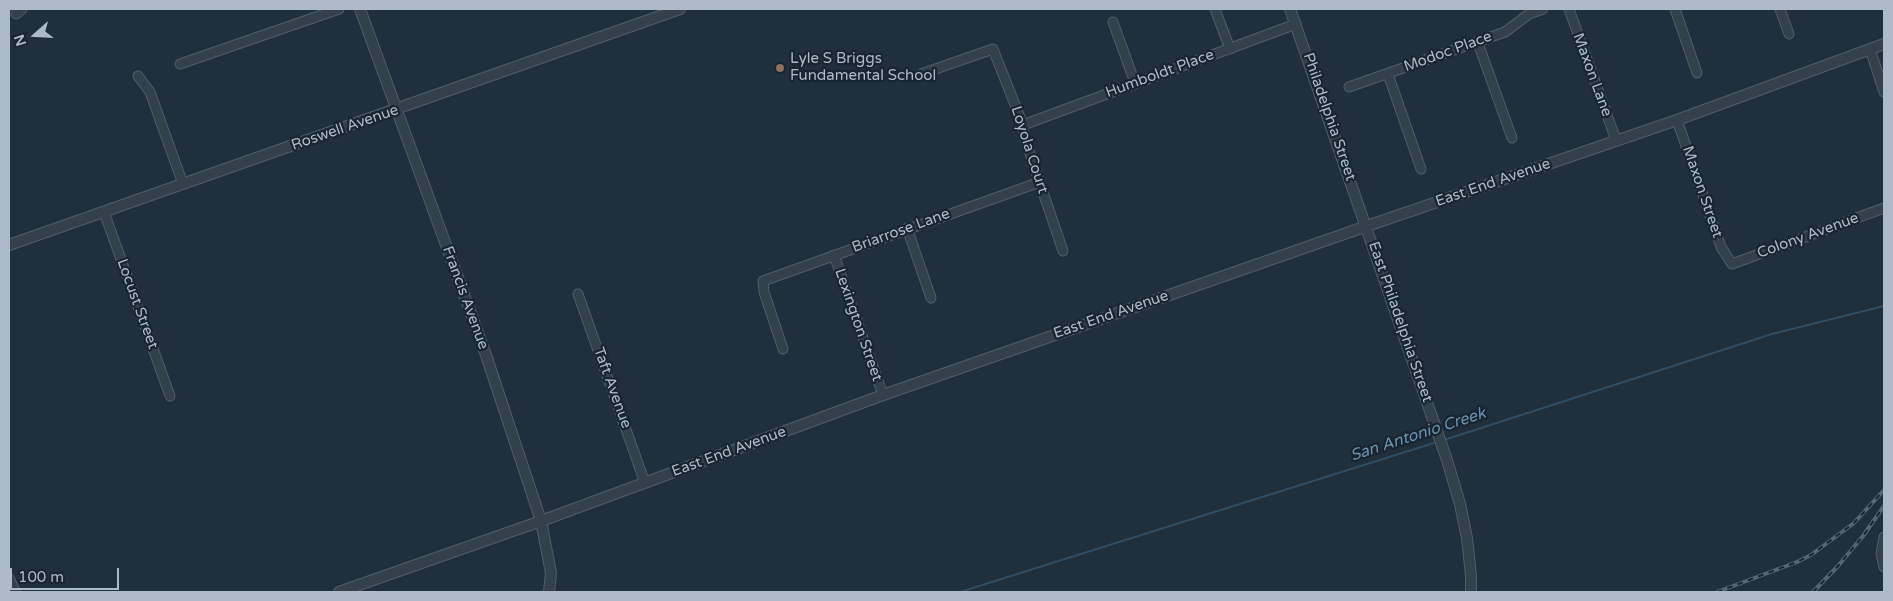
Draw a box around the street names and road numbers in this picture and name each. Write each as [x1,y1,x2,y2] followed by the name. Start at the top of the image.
[1401,28,1495,76] street label: Modoc Place
[1569,31,1615,119] street label: Maxon Lane
[1103,46,1217,102] street label: Humboldt Place
[1299,51,1359,183] street label: Philadelphia Street
[289,101,401,155] street label: Roswell Avenue
[1006,104,1052,196] street label: Loyola Court
[1678,144,1726,240] street label: Maxon Street
[1433,155,1553,211] street label: East End Avenue
[850,205,952,257] street label: Briarrose Lane
[1755,209,1861,263] street label: Colony Avenue
[1364,239,1436,405] street label: East Philadelphia Street
[438,244,492,352] street label: Francis Avenue
[112,257,162,351] street label: Locust Street
[830,266,886,384] street label: Lexington Street
[1051,287,1171,343] street label: East End Avenue
[589,345,635,431] street label: Taft Avenue
[669,423,789,481] street label: East End Avenue

